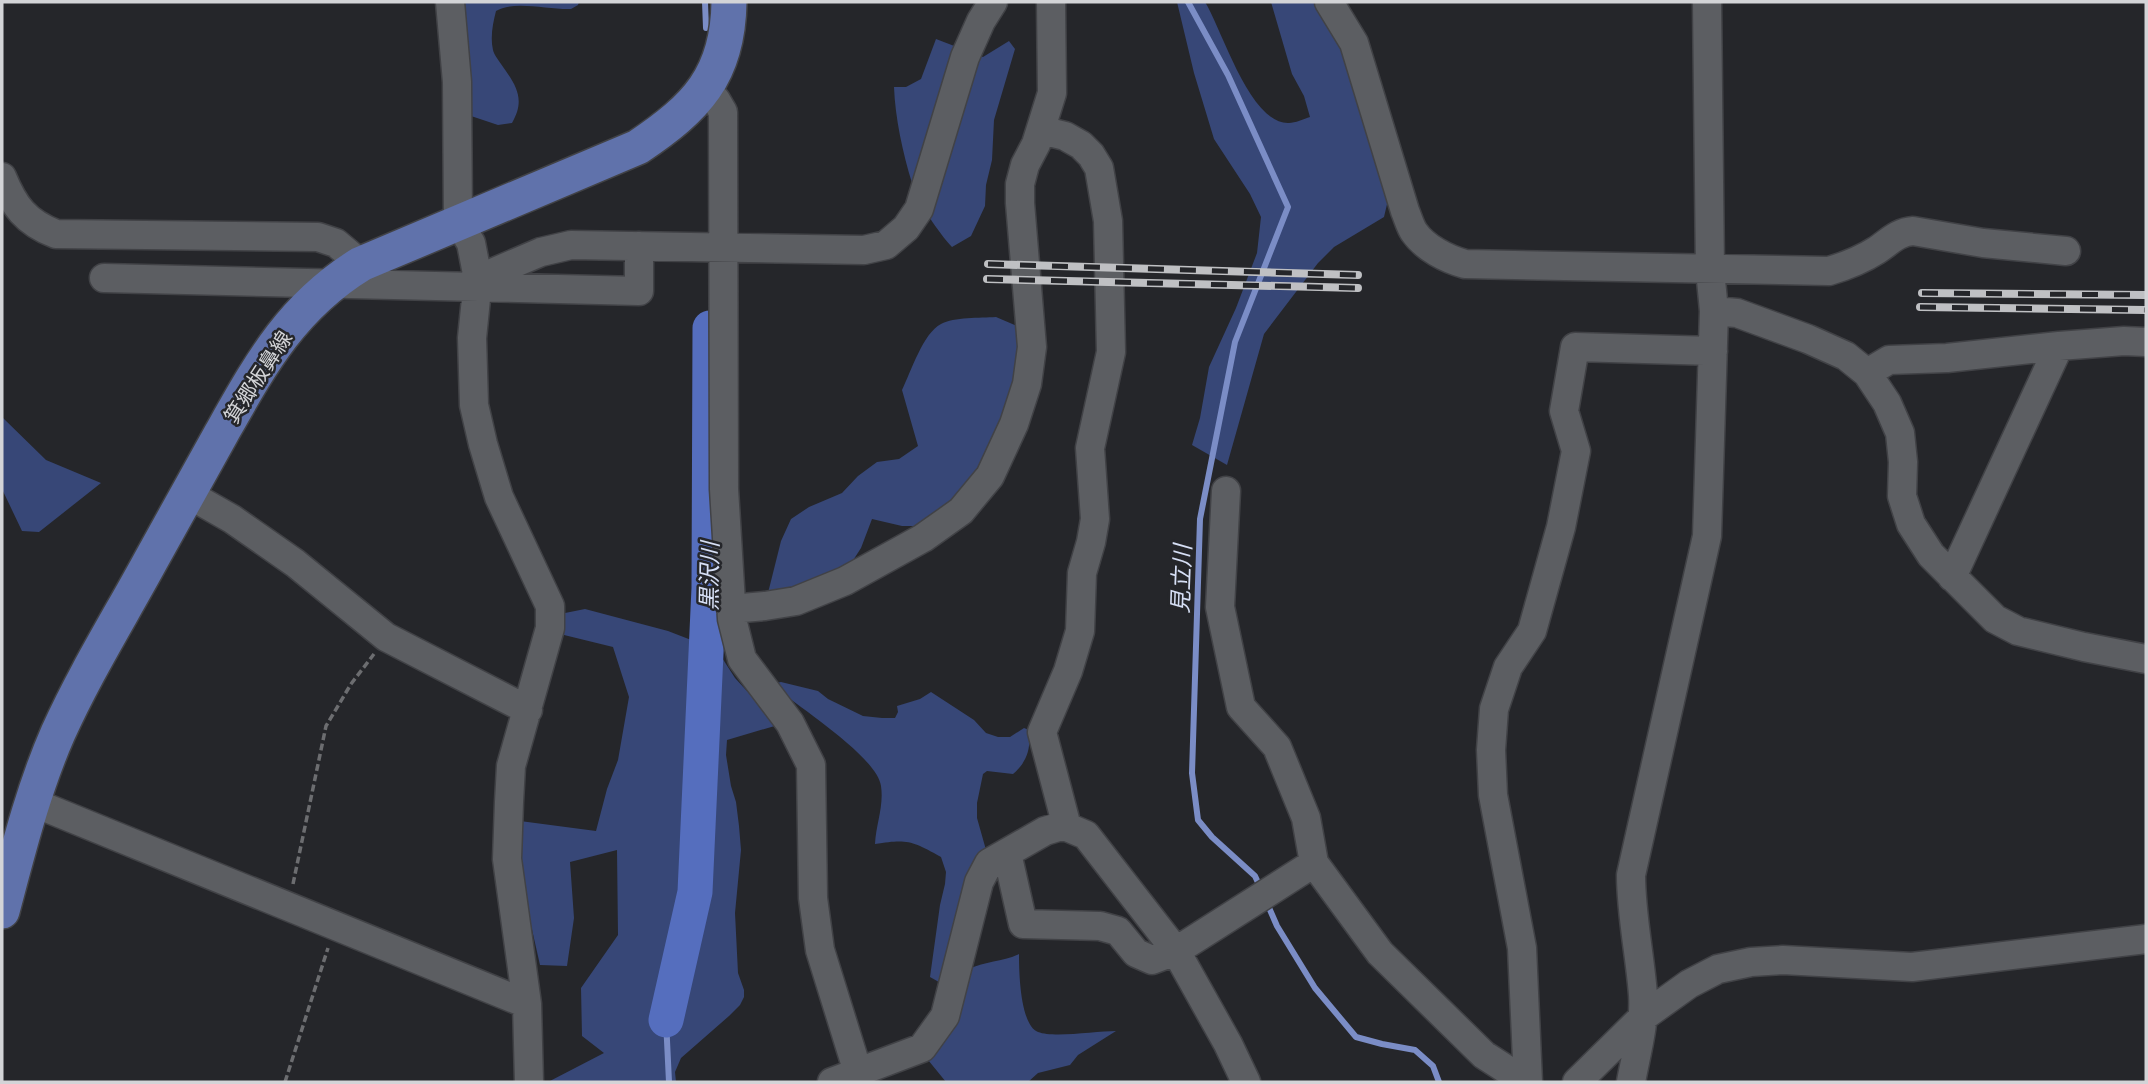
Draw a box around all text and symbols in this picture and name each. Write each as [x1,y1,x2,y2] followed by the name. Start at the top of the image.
[217,325,299,429] street label: 箕郷板鼻線
[693,538,725,611] water label: 黒沢川
[1164,541,1198,614] water label: 見立川

